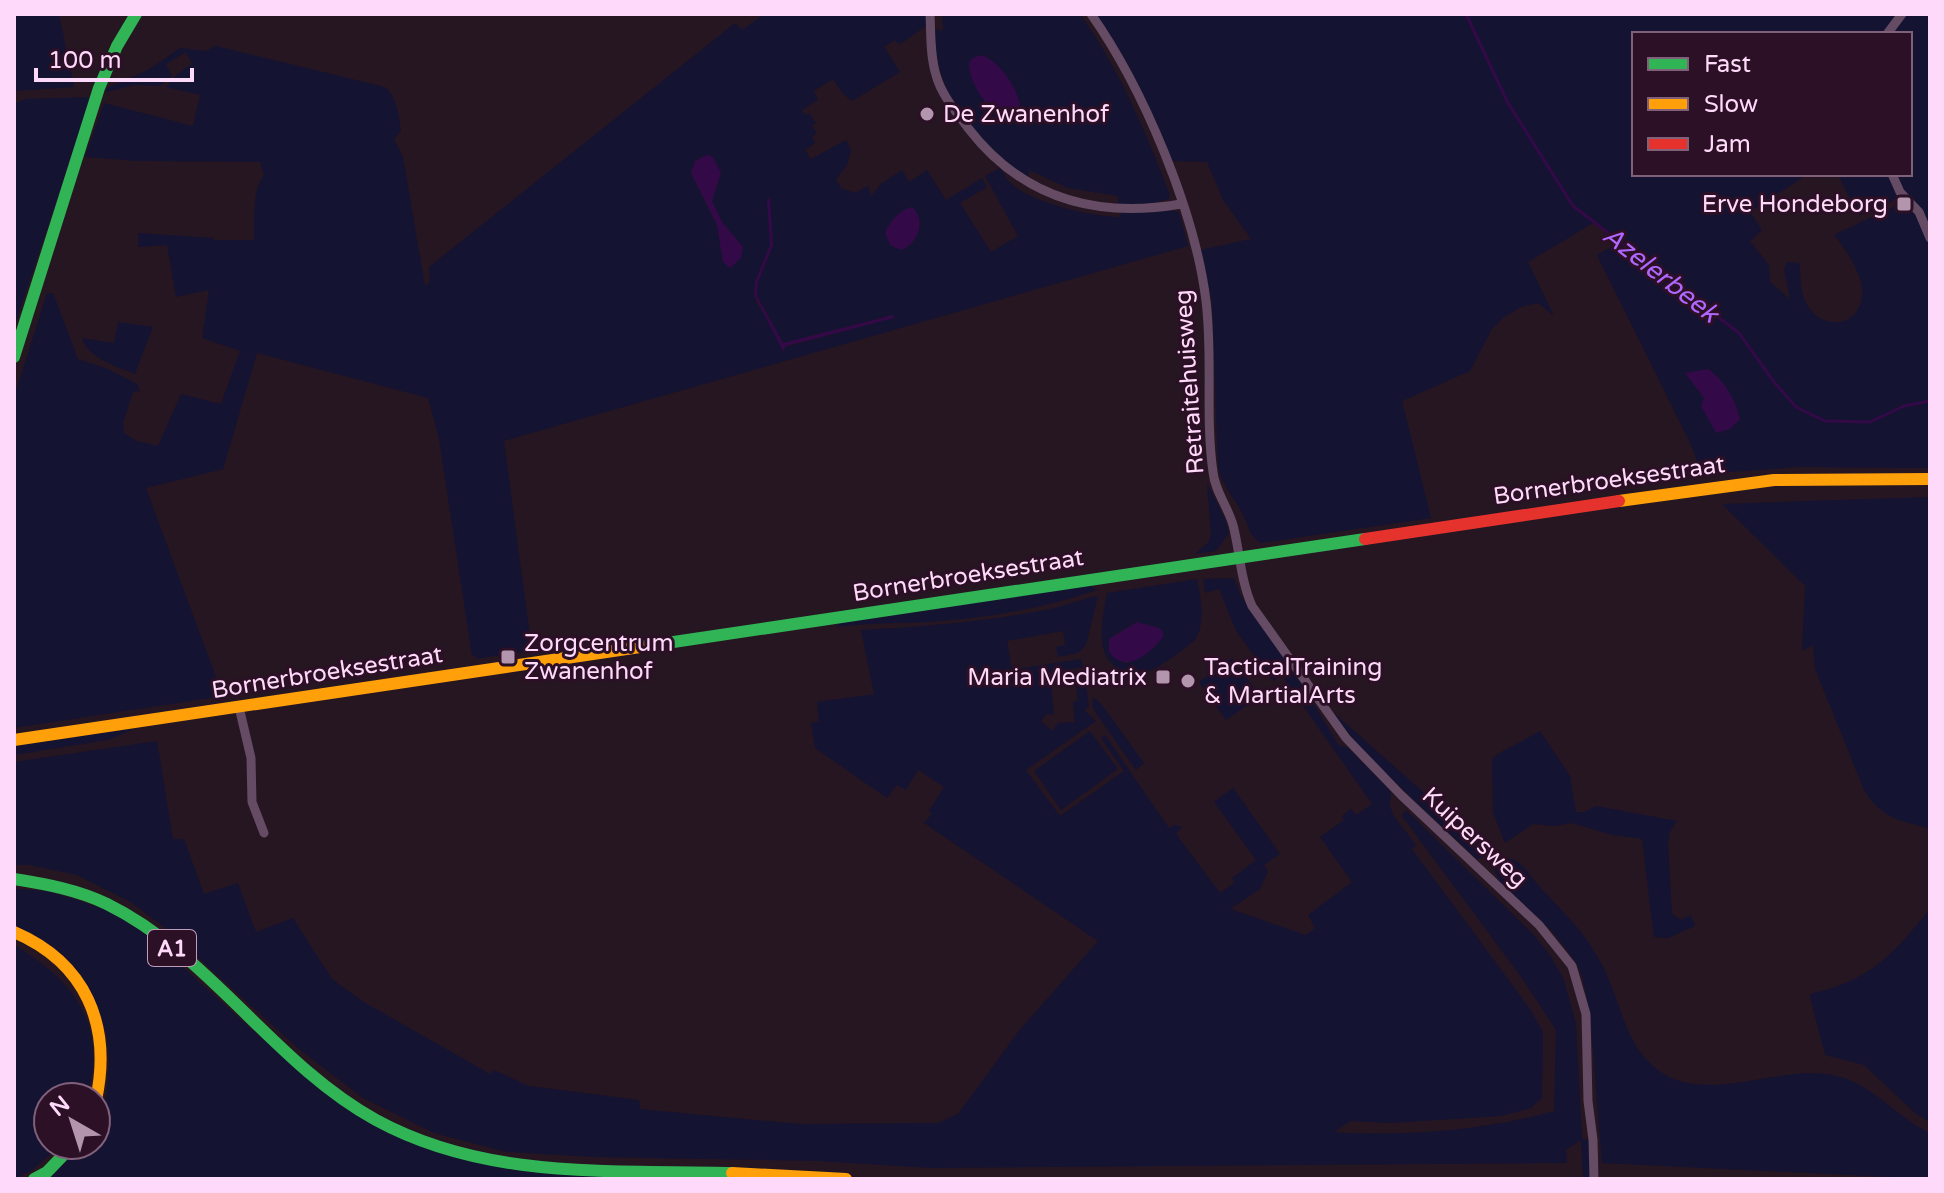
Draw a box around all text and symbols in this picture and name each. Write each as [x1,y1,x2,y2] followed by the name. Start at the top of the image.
[36,32,192,82] scale bar
[1632,32,1912,176] legend
[48,46,122,75] text: 100 m
[1704,50,1751,79] text: Fast
[1704,90,1758,119] text: Slow
[943,100,1110,129] place label: De Zwanenhof
[918,105,936,123] marker: De Zwanenhof
[1704,130,1751,159] text: Jam
[1702,190,1888,219] place label: Erve Hondeborg
[1895,195,1913,213] marker: Erve Hondeborg
[1597,220,1726,330] water label: Azelerbeek
[1169,289,1210,475] street label: Retraitehuisweg
[1491,450,1727,511] street label: Bornerbroeksestraat
[850,543,1086,608] street label: Bornerbroeksestraat
[524,629,674,686] place label: Zorgcentrum Zwanenhof
[209,640,445,705] street label: Bornerbroeksestraat
[499,648,517,666] marker: Zorgcentrum Zwanenhof
[1204,653,1382,710] place label: TacticalTraining & MartialArts
[967,663,1147,692] place label: Maria Mediatrix
[1154,668,1172,686] marker: Maria Mediatrix
[1179,672,1197,690] marker: TacticalTraining & MartialArts
[1416,781,1533,894] street label: Kuipersweg
[148,930,196,966] road number: A1
[32,1081,112,1161] north arrow
[45,1091,75,1122] text: N

